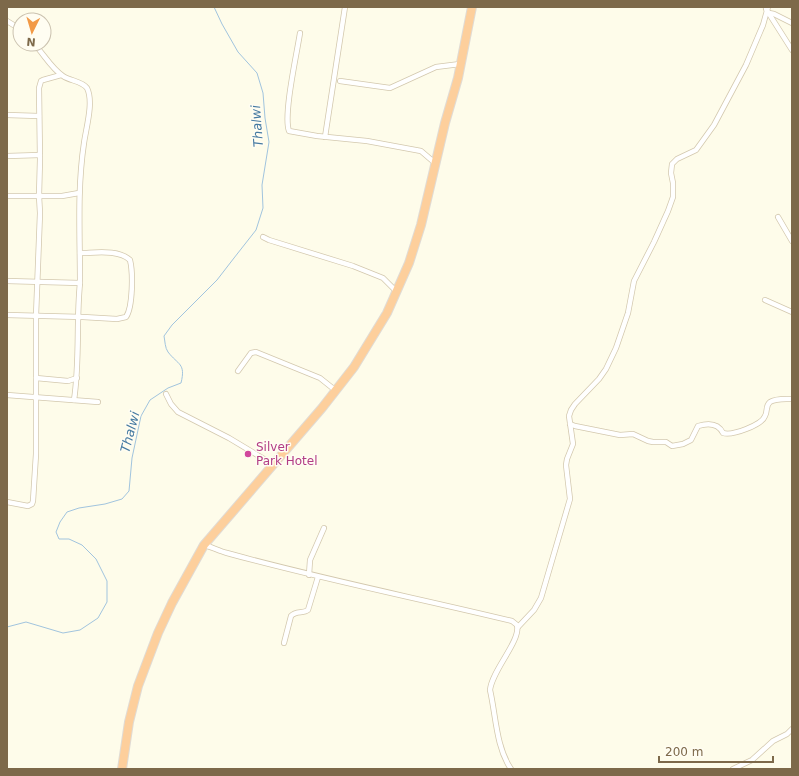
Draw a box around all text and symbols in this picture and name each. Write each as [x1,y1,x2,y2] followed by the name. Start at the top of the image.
[12,12,52,52] north arrow
[26,35,36,48] text: N
[248,104,266,147] water label: Thalwi
[117,409,143,454] water label: Thalwi
[256,440,318,468] place label: Silver Park Hotel
[243,449,253,459] marker: Silver Park Hotel
[659,738,773,764] scale bar
[665,745,703,759] text: 200 m

